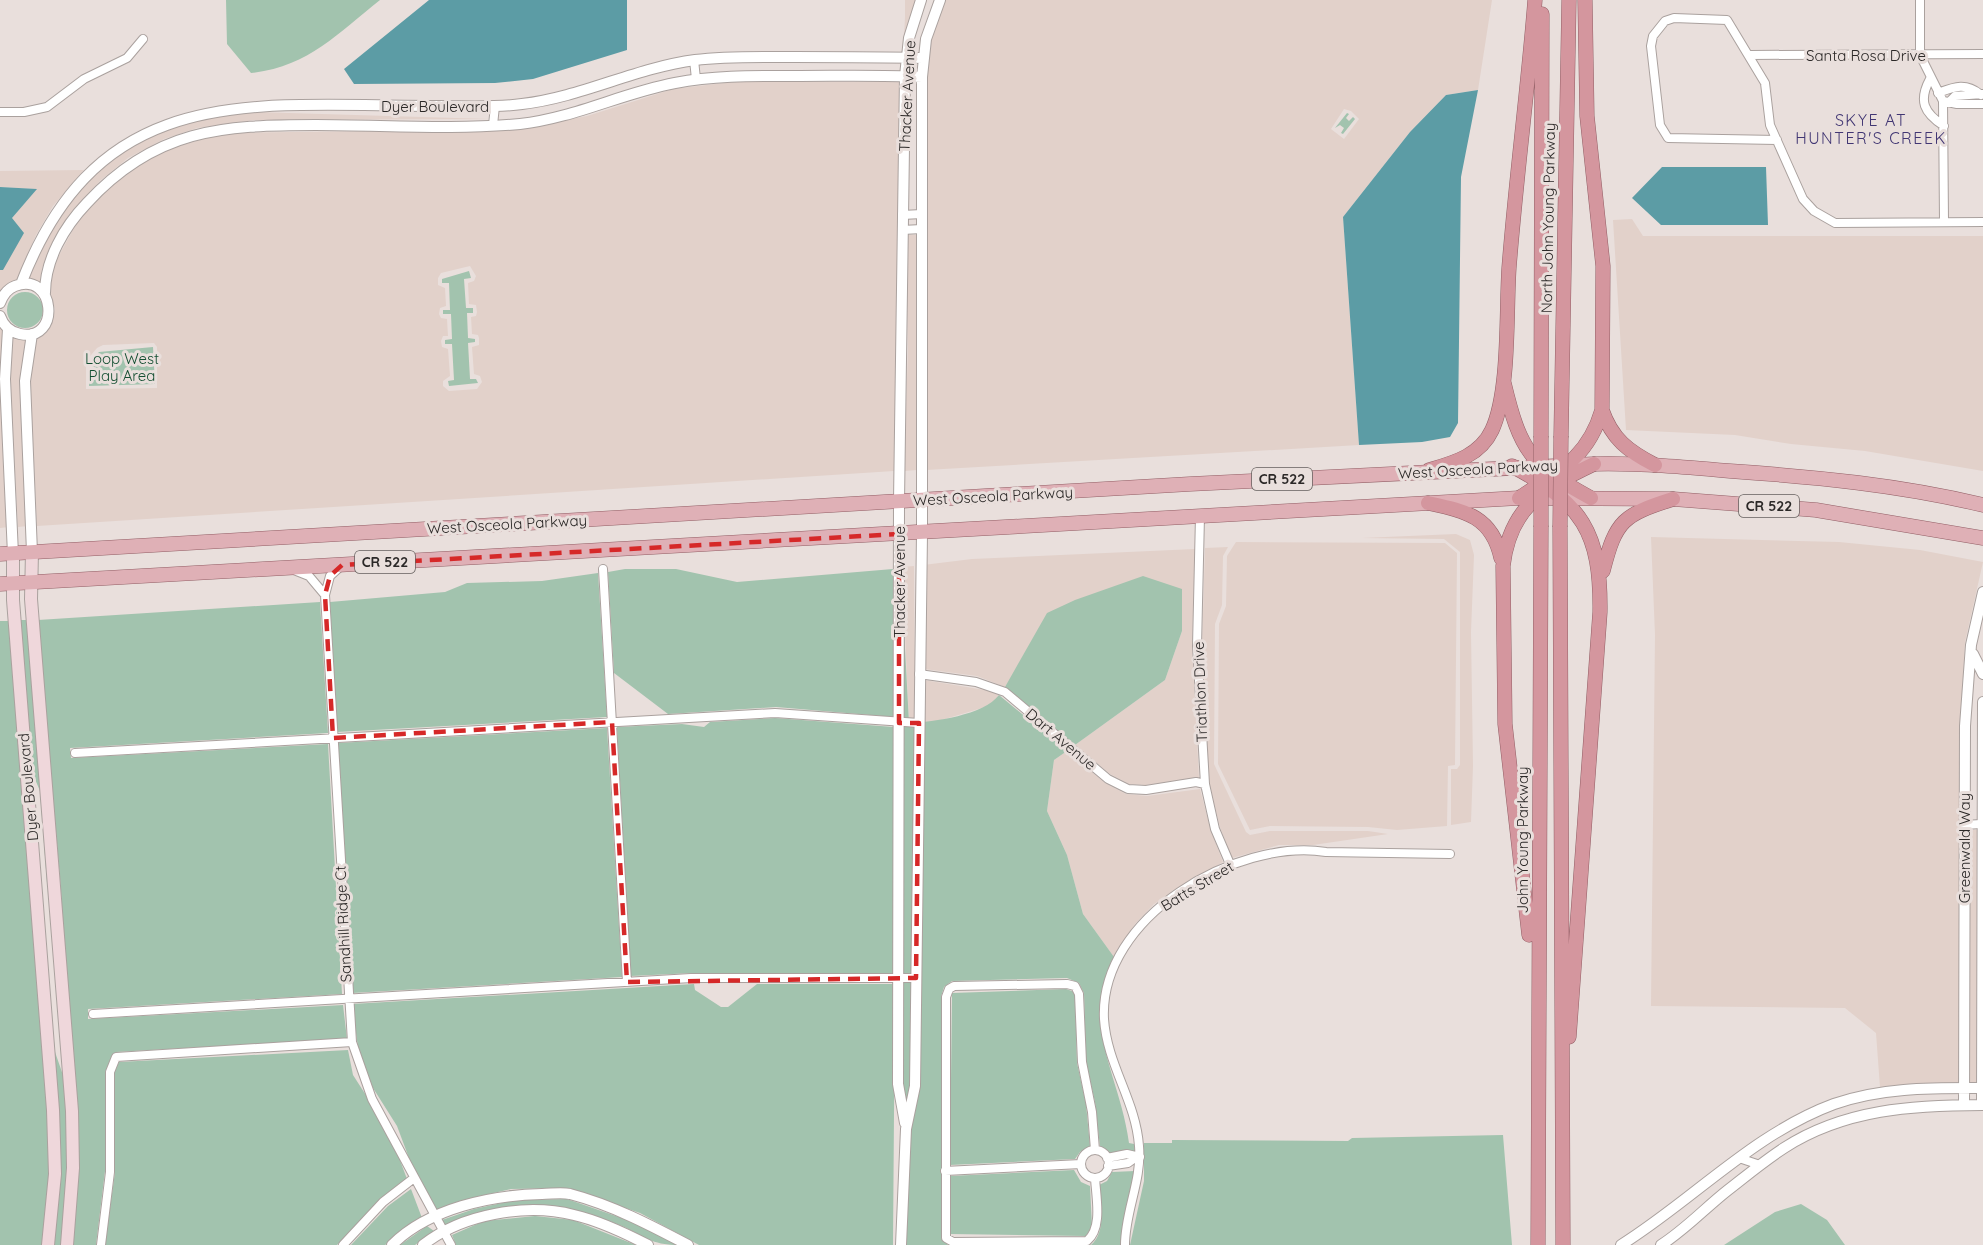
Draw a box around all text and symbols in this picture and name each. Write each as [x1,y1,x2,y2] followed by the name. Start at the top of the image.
[895,40,919,152] street label: Thacker Avenue
[1806,46,1926,65] street label: Santa Rosa Drive
[381,97,489,116] street label: Dyer Boulevard
[1795,110,1947,148] district label: SKYE AT HUNTER'S CREEK
[1537,123,1559,313] street label: North John Young Parkway
[85,349,159,385] park label: Loop West Play Area
[1398,455,1558,483] street label: West Osceola Parkway
[1252,468,1312,490] road number: CR 522
[913,482,1073,510] street label: West Osceola Parkway
[1739,495,1799,517] road number: CR 522
[427,510,587,538] street label: West Osceola Parkway
[890,526,909,638] street label: Thacker Avenue
[355,551,415,573] road number: CR 522
[1189,641,1211,743] street label: Triathlon Drive
[1022,704,1100,774] street label: Dart Avenue
[14,732,42,842] street label: Dyer Boulevard
[1513,766,1532,914] street label: John Young Parkway
[1955,793,1974,903] street label: Greenwald Way
[1157,857,1237,915] street label: Batts Street
[330,865,356,983] street label: Sandhill Ridge Ct

